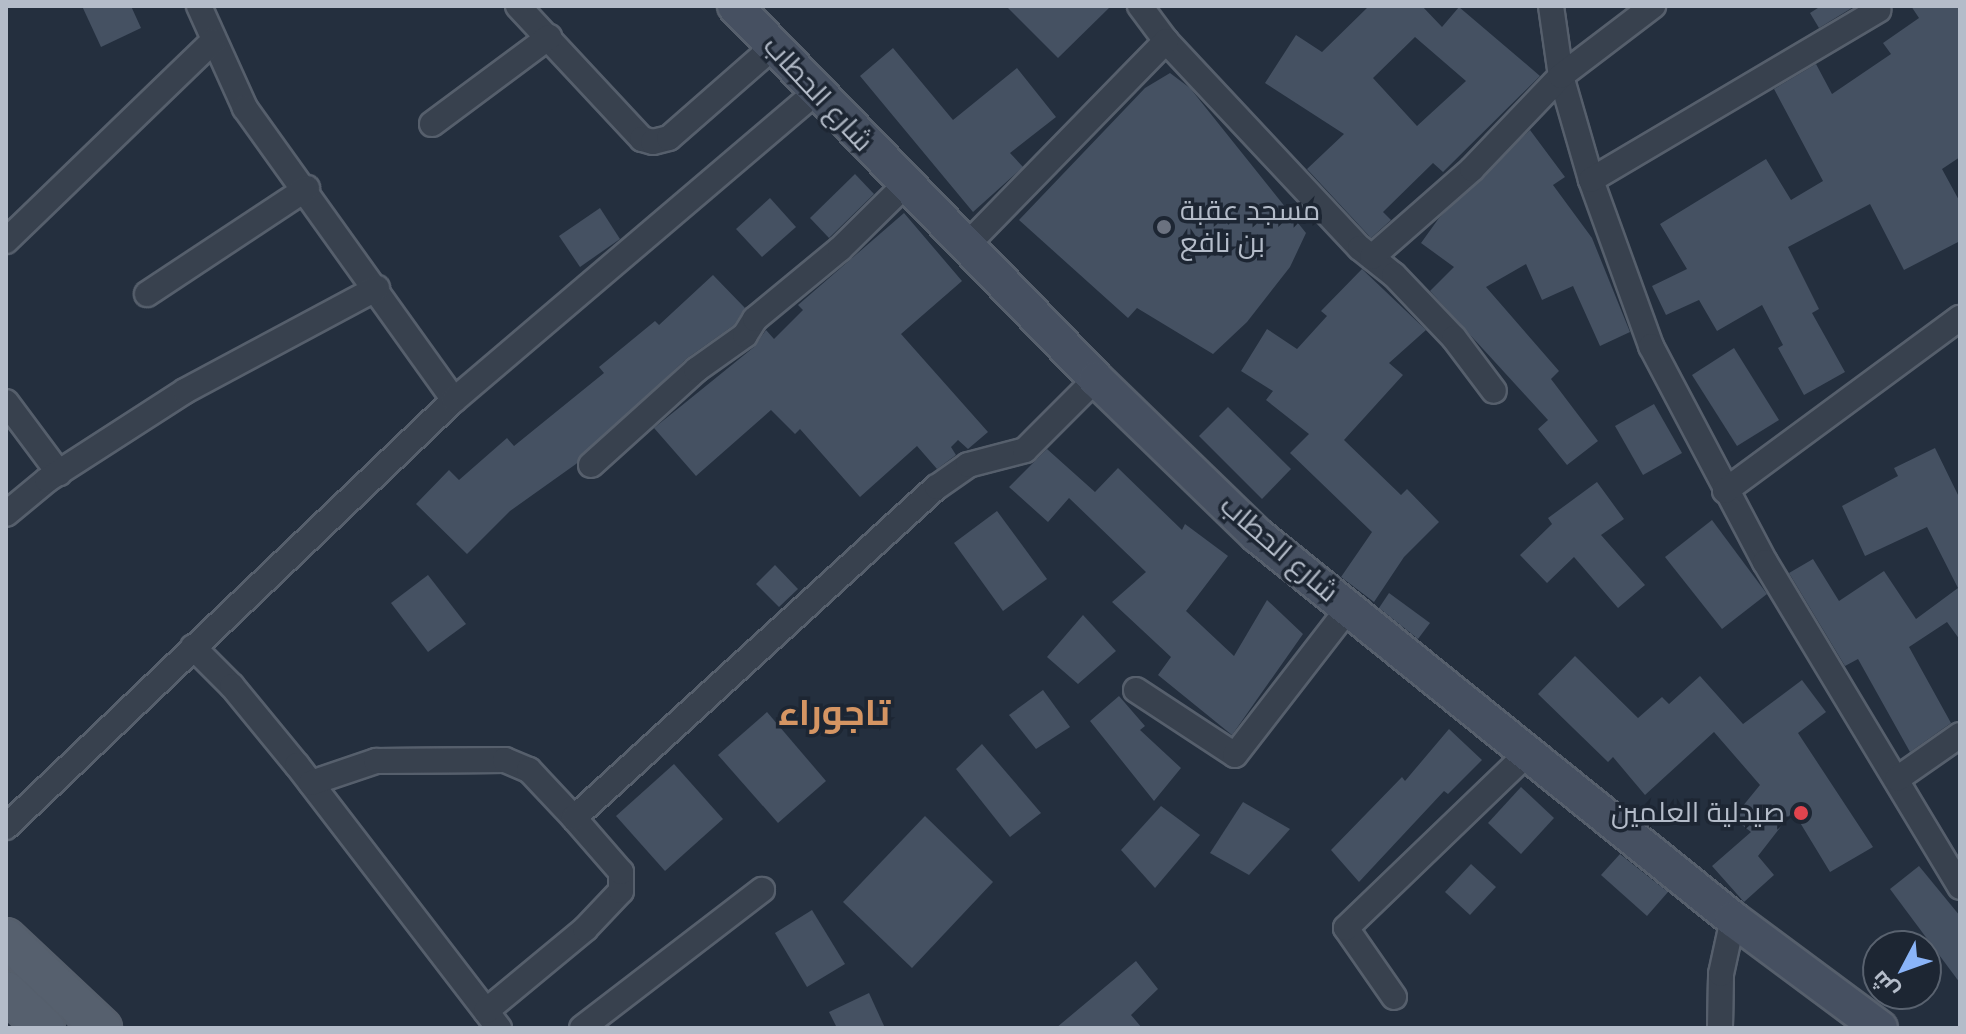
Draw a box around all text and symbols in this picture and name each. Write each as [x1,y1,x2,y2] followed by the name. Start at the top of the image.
[756,29,880,159] street label: شارع الحطاب
[1180,194,1320,260] place label: مسجد عقبة بن نافع
[1155,218,1173,236] marker: مسجد عقبة بن نافع
[1213,489,1345,609] street label: شارع الحطاب
[778,692,890,736] district label: تاجوراء
[1611,796,1785,830] place label: صيدلية العلمين
[1792,804,1810,822] marker: صيدلية العلمين
[1862,930,1942,1010] north arrow
[1866,965,1904,1004] text: ش

